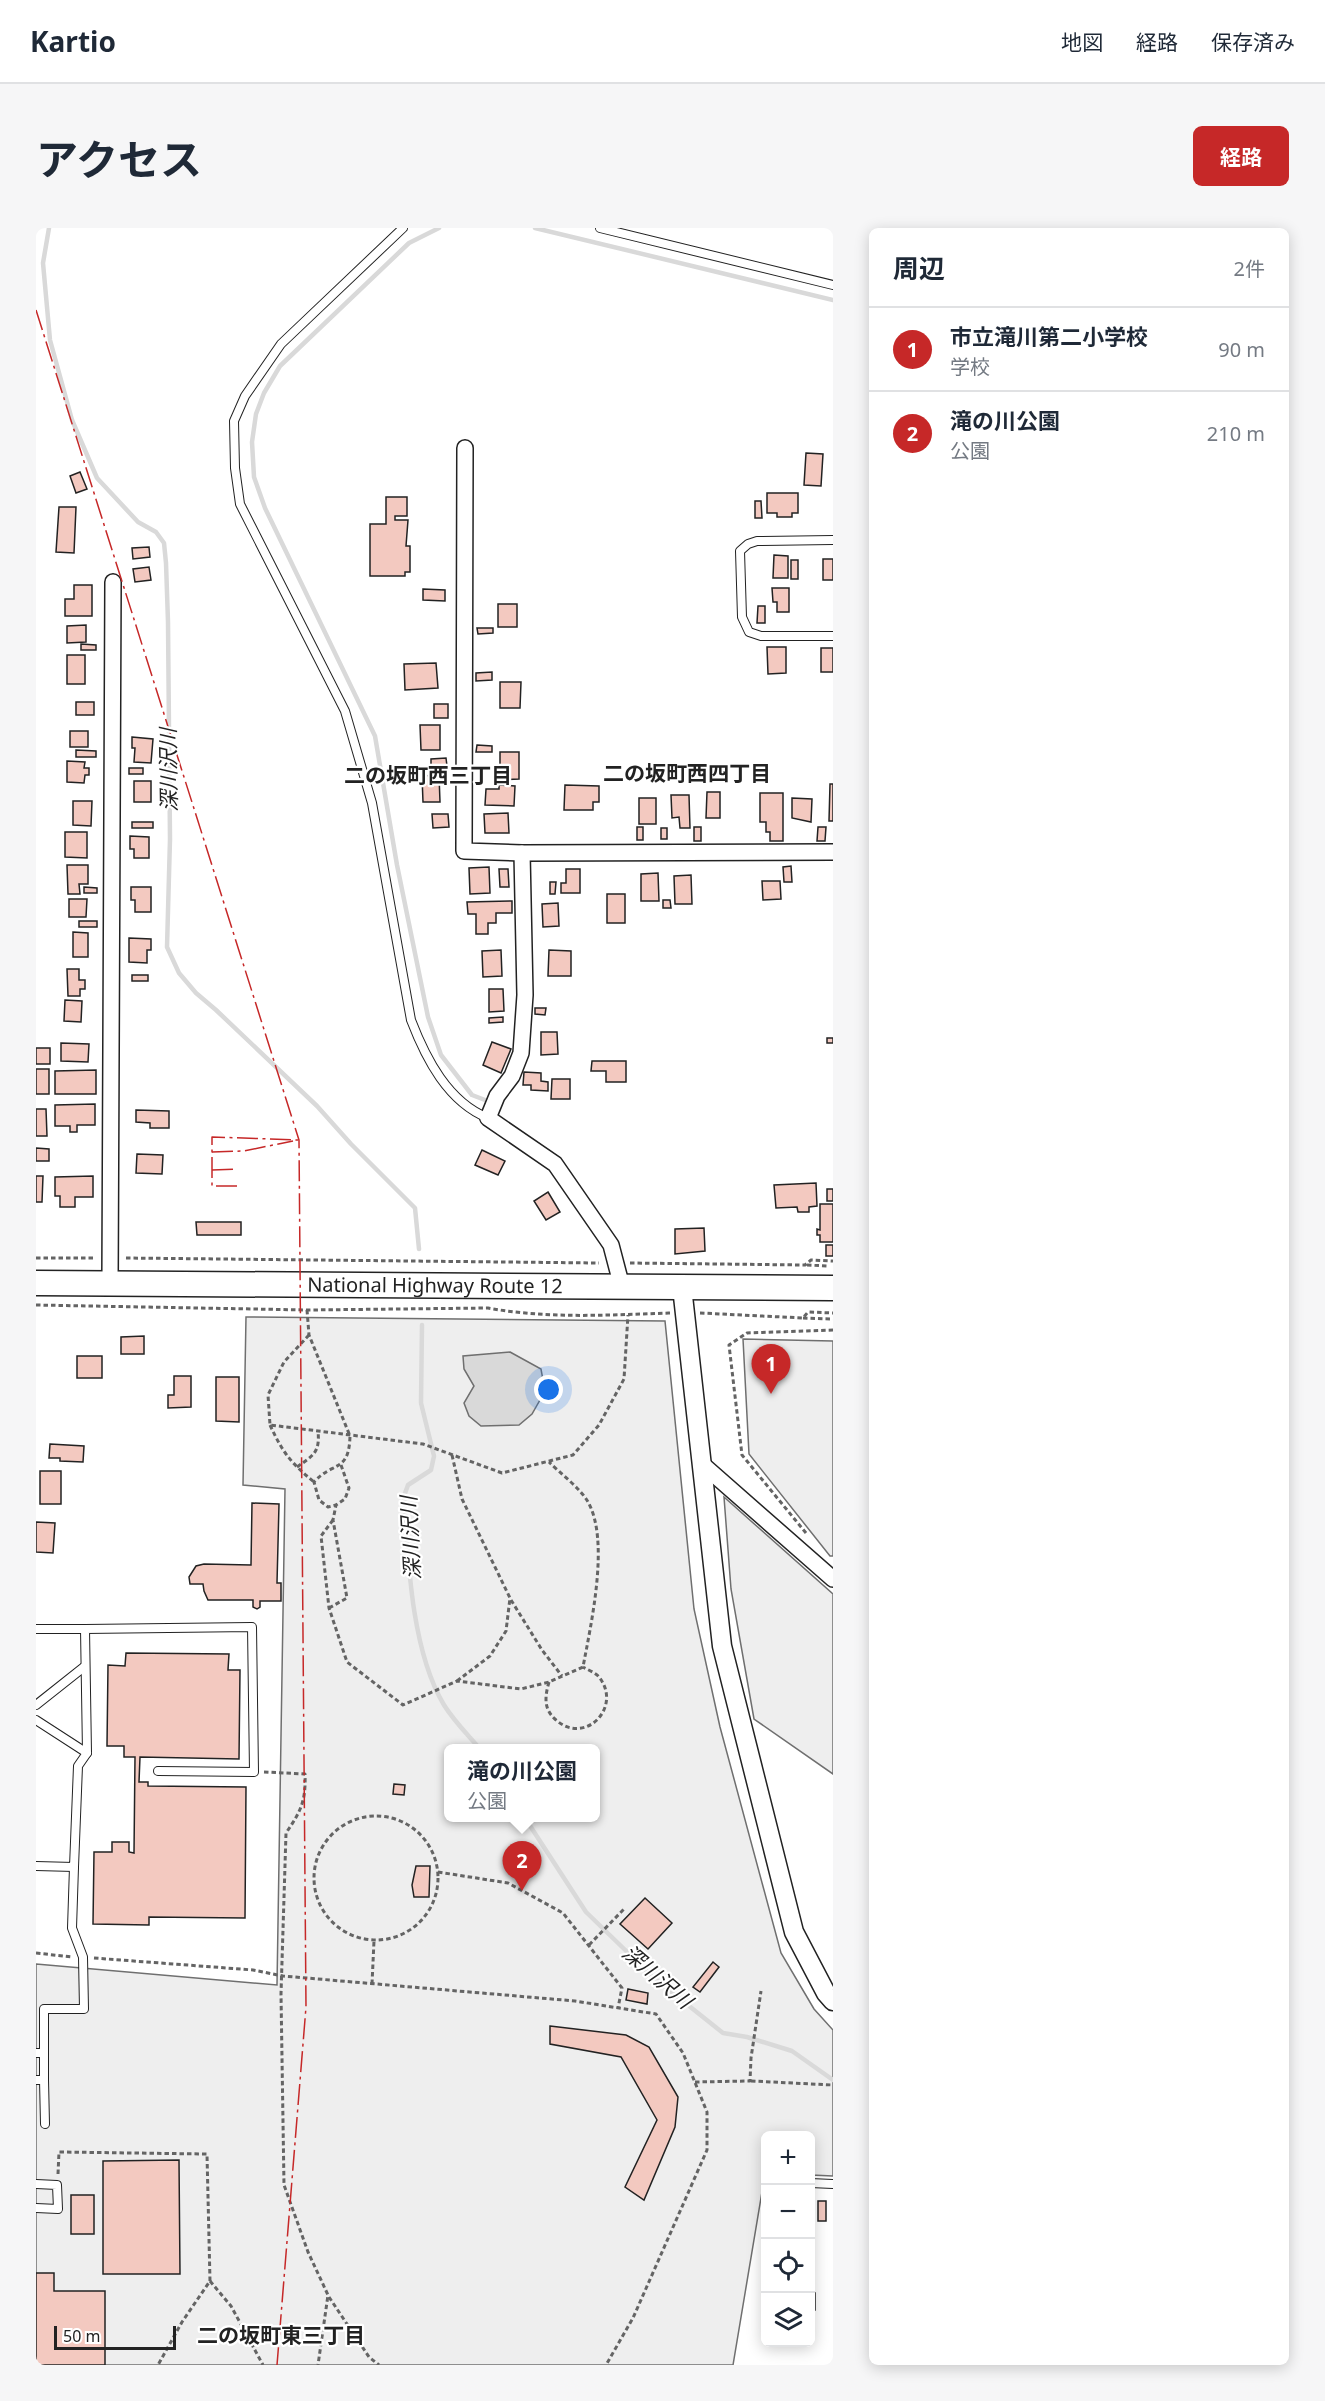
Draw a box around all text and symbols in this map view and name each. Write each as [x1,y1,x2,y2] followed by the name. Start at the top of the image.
[30,22,116,60] text: Kartio
[1061,28,1103,56] text: 地図
[1136,28,1178,56] text: 経路
[1211,28,1295,56] text: 保存済み
[1193,126,1289,186] button: 経路
[36,130,202,187] text: アクセス
[893,250,945,286] text: 周辺
[1234,255,1265,282] text: 2件
[950,321,1148,351] text: 市立滝川第二小学校
[907,336,918,363] text: 1
[1218,336,1265,363] text: 90 m
[950,353,990,380] text: 学校
[950,405,1060,435] text: 滝の川公園
[907,420,918,447] text: 2
[1207,420,1265,447] text: 210 m
[950,437,990,464] text: 公園
[153,726,183,812] water label: 深川沢川
[603,759,771,787] district label: 二の坂町西四丁目
[344,761,512,789] district label: 二の坂町西三丁目
[307,1271,563,1299] street label: National Highway Route 12
[752,1344,790,1394] pin: 1
[534,1375,563,1404] your location
[394,1493,426,1581] water label: 深川沢川
[444,1744,600,1822] popup
[467,1755,577,1785] text: 滝の川公園
[467,1787,507,1814] text: 公園
[502,1842,542,1891] pin: 2
[617,1938,700,2016] water label: 深川沢川
[761,2131,815,2347] map controls
[761,2131,815,2185] button: +
[761,2185,815,2239] button: −
[761,2239,815,2293] button: locate
[761,2293,815,2347] button: layers
[197,2321,365,2349] district label: 二の坂町東三丁目
[54,2323,176,2350] scale bar
[63,2325,100,2347] text: 50 m

